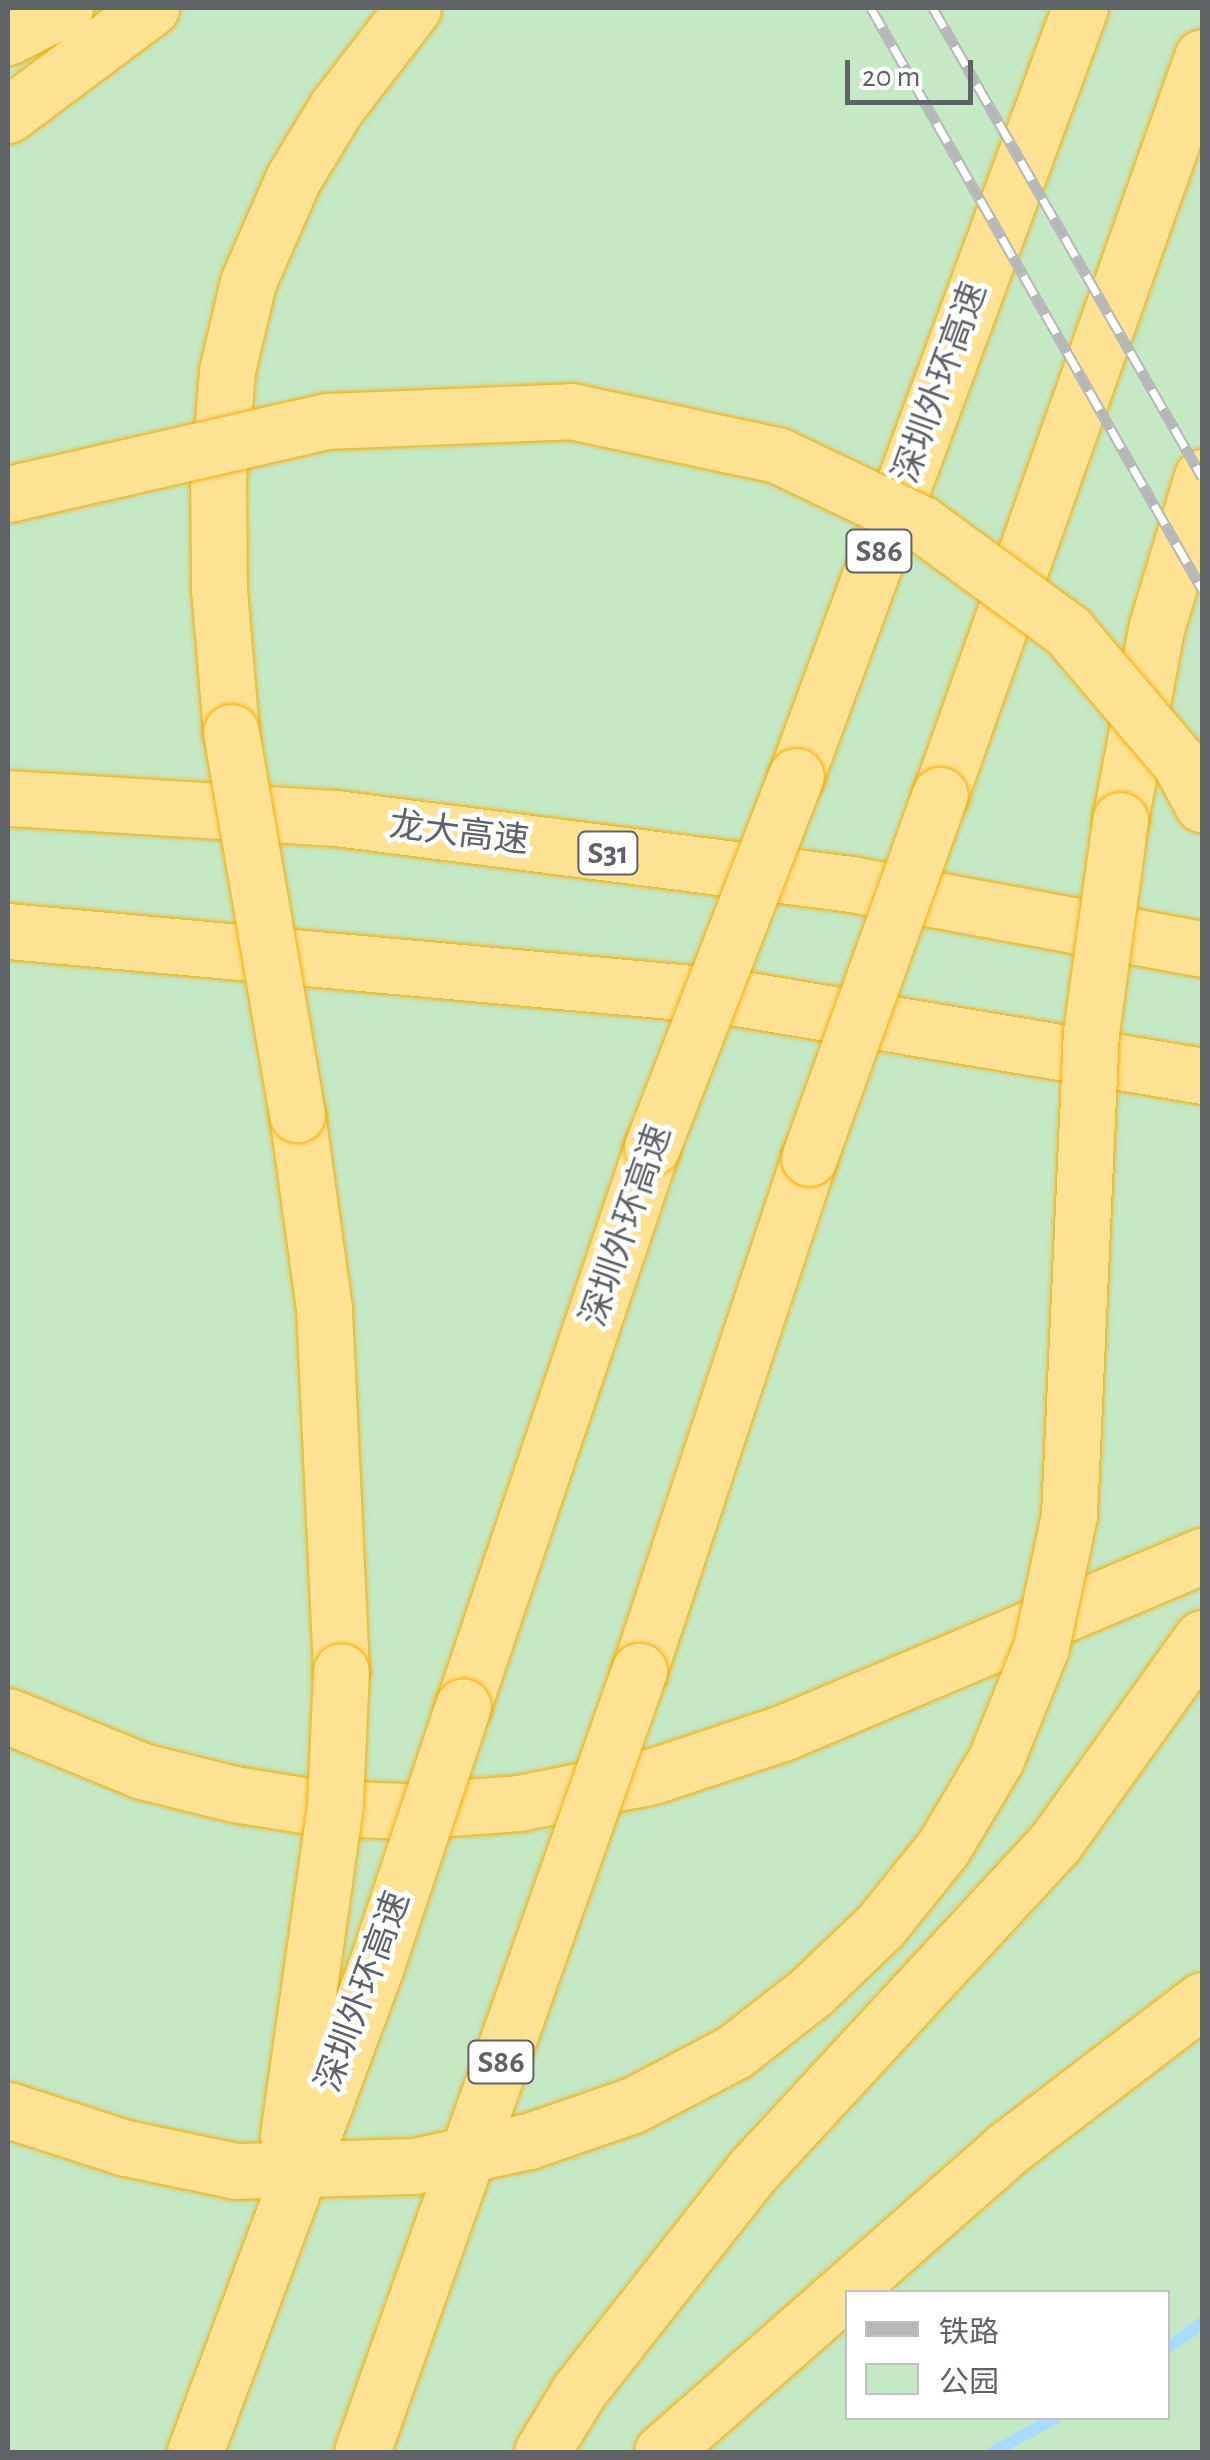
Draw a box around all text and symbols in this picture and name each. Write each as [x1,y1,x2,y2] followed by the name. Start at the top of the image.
[850,40,978,102] scale bar
[862,62,920,92] text: 20 m
[885,277,997,489] street label: 深圳外环高速
[844,524,914,578] road number: S86
[387,805,531,863] street label: 龙大高速
[576,826,640,880] road number: S31
[573,1120,681,1332] street label: 深圳外环高速
[308,1886,420,2098] street label: 深圳外环高速
[466,2035,536,2089] road number: S86
[845,2290,1170,2420] legend
[939,2318,999,2348] text: 铁路
[939,2368,999,2398] text: 公园

